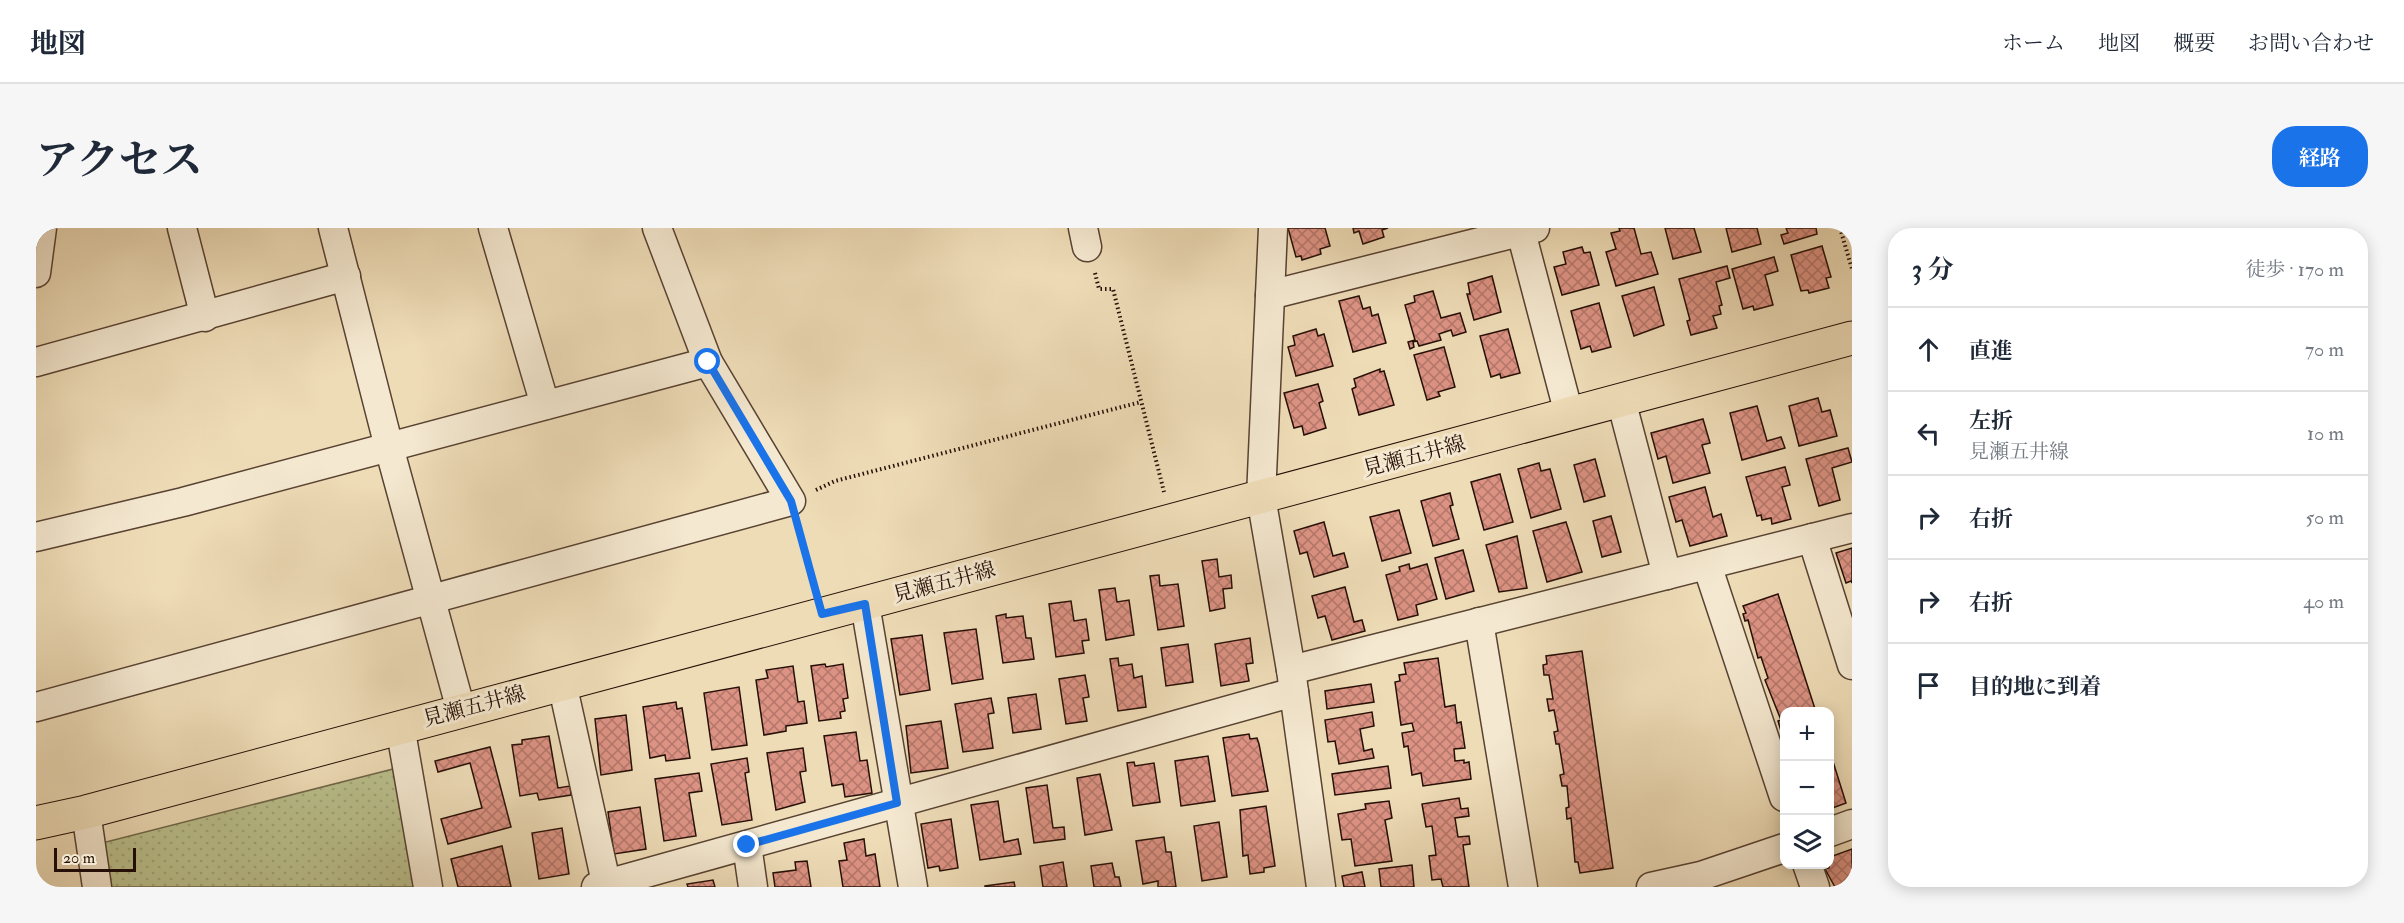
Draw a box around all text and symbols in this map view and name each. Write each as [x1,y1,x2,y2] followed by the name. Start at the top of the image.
[30,27,86,62] text: 地図
[2002,30,2065,57] text: ホーム
[2098,30,2140,57] text: 地図
[2173,30,2215,57] text: 概要
[2248,30,2374,57] text: お問い合わせ
[2272,126,2368,187] button: 経路
[36,135,203,187] text: アクセス
[1912,254,1953,286] text: 3 分
[2245,257,2344,282] text: 徒歩 · 170 m
[1912,333,1945,366] icon: ahead
[1969,337,2013,365] text: 直進
[2305,337,2344,362] text: 70 m
[694,348,720,374] route start
[1969,407,2013,435] text: 左折
[1912,417,1945,450] icon: left
[2307,421,2344,446] text: 10 m
[1360,430,1468,483] street label: 見瀬五井線
[1969,439,2069,464] text: 見瀬五井線
[1912,501,1945,534] icon: right
[1969,505,2013,533] text: 右折
[2305,505,2344,530] text: 50 m
[890,556,998,609] street label: 見瀬五井線
[1912,585,1945,618] icon: right
[1969,589,2013,617] text: 右折
[2303,589,2344,614] text: 40 m
[1912,669,1945,702] icon: arrive
[1969,673,2101,701] text: 目的地に到着
[420,680,528,733] street label: 見瀬五井線
[1780,707,1834,869] map controls
[1780,707,1834,761] button: +
[1780,761,1834,815] button: −
[1780,815,1834,869] button: layers
[733,831,759,857] route end
[54,845,136,872] scale bar
[63,848,95,868] text: 20 m

